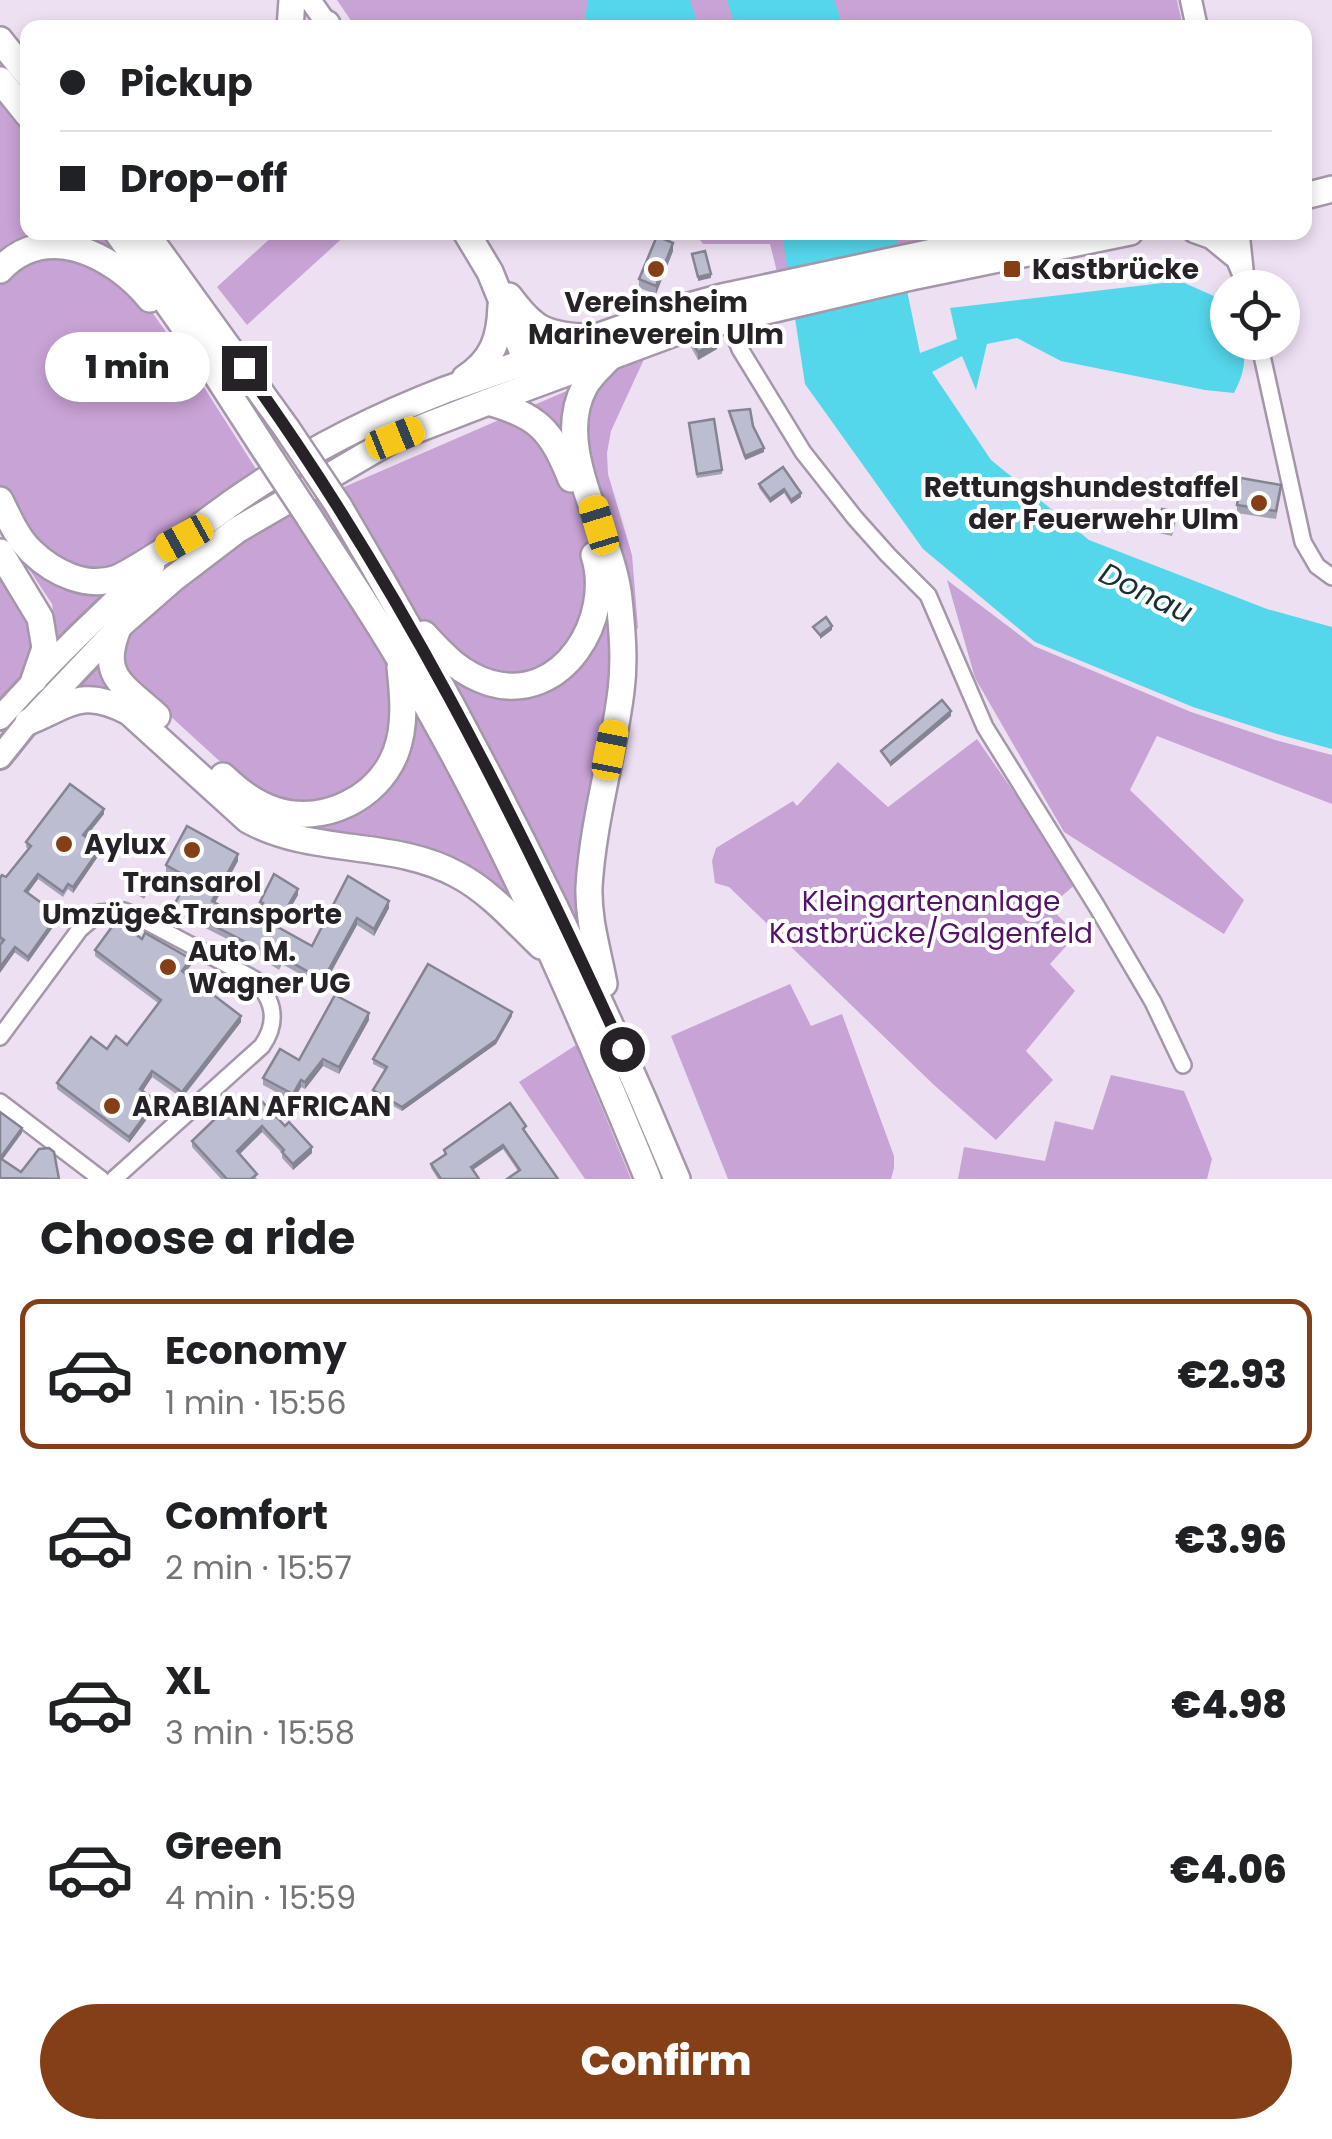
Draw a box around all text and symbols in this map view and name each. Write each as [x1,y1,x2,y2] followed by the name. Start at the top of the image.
[120,56,253,109] text: Pickup
[120,152,288,205] text: Drop-off
[1032,250,1199,289] place label: Kastbrücke
[645,258,667,280] marker: Vereinsheim Marineverein Ulm
[1001,258,1023,280] marker: Kastbrücke
[1210,270,1300,360] map controls
[1210,270,1300,360] button: locate
[528,283,784,354] place label: Vereinsheim Marineverein Ulm
[44,333,209,403] callout: 1 min
[85,344,170,389] text: 1 min
[222,346,267,391] route end
[362,413,428,463] car
[924,468,1239,539] place label: Rettungshundestaffel der Feuerwehr Ulm
[576,492,622,558] car
[1248,492,1270,514] marker: Rettungshundestaffel der Feuerwehr Ulm
[150,510,218,566] car
[1092,552,1200,634] water label: Donau
[590,718,630,782] car
[84,825,166,864] place label: Aylux
[53,833,75,855] marker: Aylux
[181,839,203,861] marker: Transarol Umzüge&Transporte
[42,863,342,934] place label: Transarol Umzüge&Transporte
[769,882,1093,953] park label: Kleingartenanlage Kastbrücke/Galgenfeld
[188,932,351,1003] place label: Auto M. Wagner UG
[157,956,179,978] marker: Auto M. Wagner UG
[600,1027,645,1072] route start
[132,1087,391,1126] place label: ARABIAN AFRICAN
[101,1095,123,1117] marker: ARABIAN AFRICAN
[40,1207,355,1270] text: Choose a ride
[165,1324,347,1377] text: Economy
[45,1329,135,1419] icon: car
[1178,1348,1287,1401] text: €2.93
[165,1380,347,1425] text: 1 min · 15:56
[165,1489,328,1542] text: Comfort
[45,1494,135,1584] icon: car
[1175,1513,1287,1566] text: €3.96
[165,1545,352,1590] text: 2 min · 15:57
[165,1654,210,1707] text: XL
[45,1659,135,1749] icon: car
[1171,1678,1287,1731] text: €4.98
[165,1710,355,1755] text: 3 min · 15:58
[165,1819,283,1872] text: Green
[45,1824,135,1914] icon: car
[1170,1843,1287,1896] text: €4.06
[165,1875,356,1920] text: 4 min · 15:59
[40,2004,1292,2119] button: Confirm

